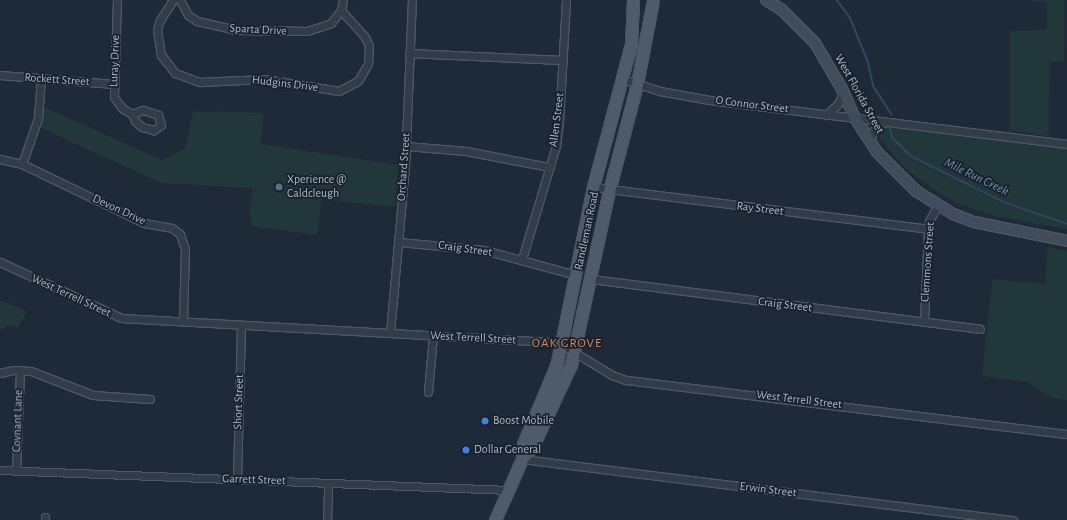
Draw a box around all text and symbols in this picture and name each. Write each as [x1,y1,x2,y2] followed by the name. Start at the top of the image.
[229,21,287,39] street label: Sparta Drive
[107,35,123,87] street label: Luray Drive
[831,52,887,136] street label: West Florida Street
[24,71,90,89] street label: Rockett Street
[251,73,319,95] street label: Hudgins Drive
[547,92,567,148] street label: Allen Street
[715,93,789,117] street label: O Connor Street
[394,133,414,201] street label: Orchard Street
[941,156,1011,200] water label: Mile Run Creek
[287,173,346,201] place label: Xperience @ Caldcleugh
[274,182,284,192] marker: Xperience @ Caldcleugh
[572,190,602,272] street label: Randleman Road
[90,191,148,229] street label: Devon Drive
[736,199,784,219] street label: Ray Street
[918,221,938,303] street label: Clemmons Street
[437,238,493,260] street label: Craig Street
[29,271,113,321] street label: West Terrell Street
[757,295,813,315] street label: Craig Street
[430,329,516,347] street label: West Terrell Street
[532,336,602,352] district label: OAK GROVE
[231,374,247,430] street label: Short Street
[755,388,843,412] street label: West Terrell Street
[10,389,26,453] street label: Covnant Lane
[493,414,554,428] place label: Boost Mobile
[480,416,490,426] marker: Boost Mobile
[474,443,541,457] place label: Dollar General
[461,445,471,455] marker: Dollar General
[222,472,286,488] street label: Garrett Street
[739,479,797,501] street label: Erwin Street

